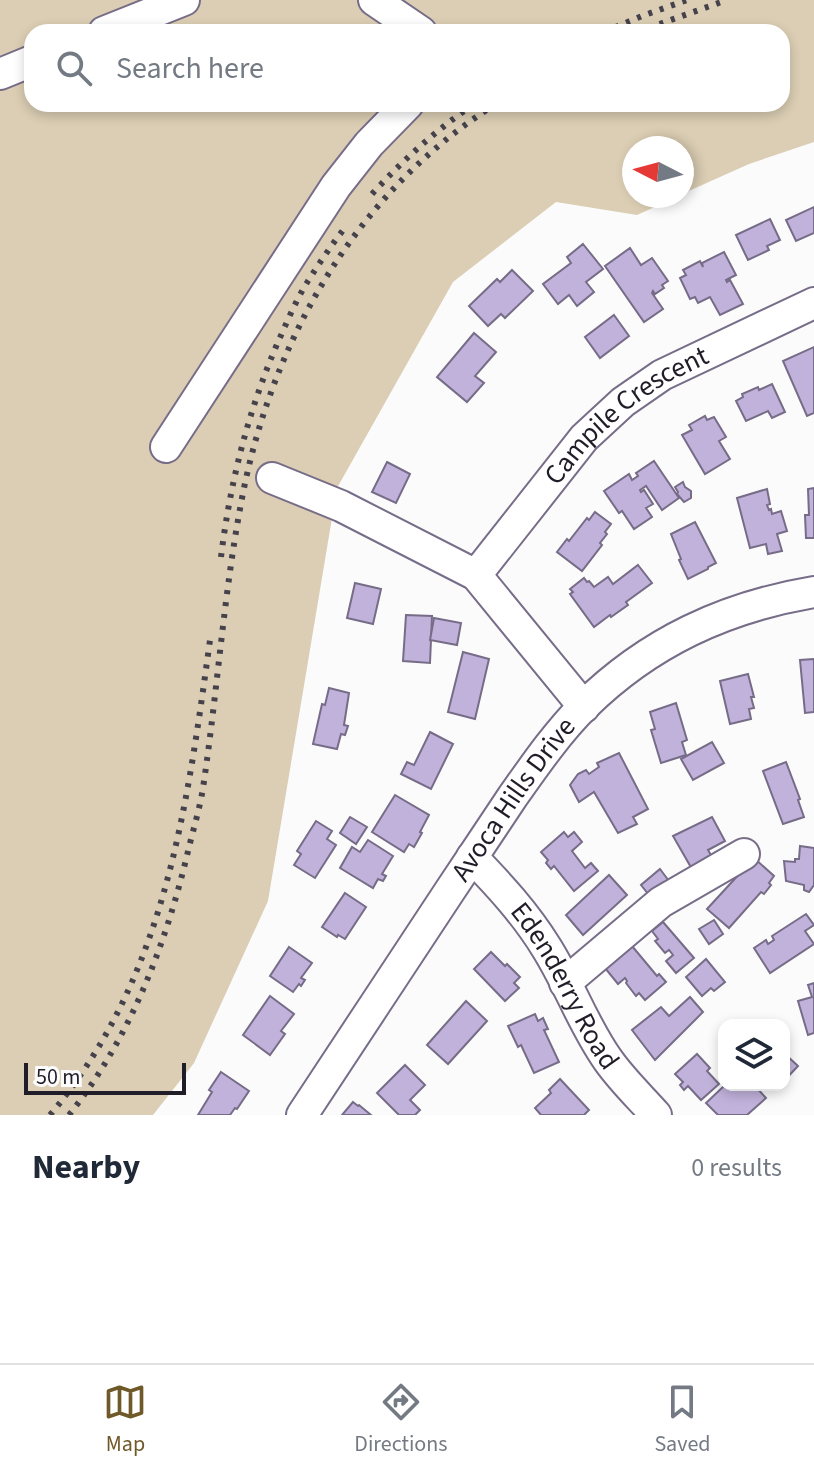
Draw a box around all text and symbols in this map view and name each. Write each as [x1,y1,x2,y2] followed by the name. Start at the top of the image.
[24,24,790,112] search box
[52,46,96,90] icon: search
[116,47,264,90] text: Search here
[622,136,694,208] north arrow
[534,336,716,493] street label: Campile Crescent
[441,708,585,889] street label: Avoca Hills Drive
[501,893,629,1078] street label: Edenderry Road
[718,1019,790,1091] map controls
[718,1019,790,1091] button: layers
[24,1059,186,1095] scale bar
[36,1061,81,1093] text: 50 m
[32,1143,140,1192] text: Nearby
[691,1149,782,1186] text: 0 results
[103,1380,147,1460] tab: Map
[354,1380,447,1460] tab: Directions
[654,1380,711,1460] tab: Saved

